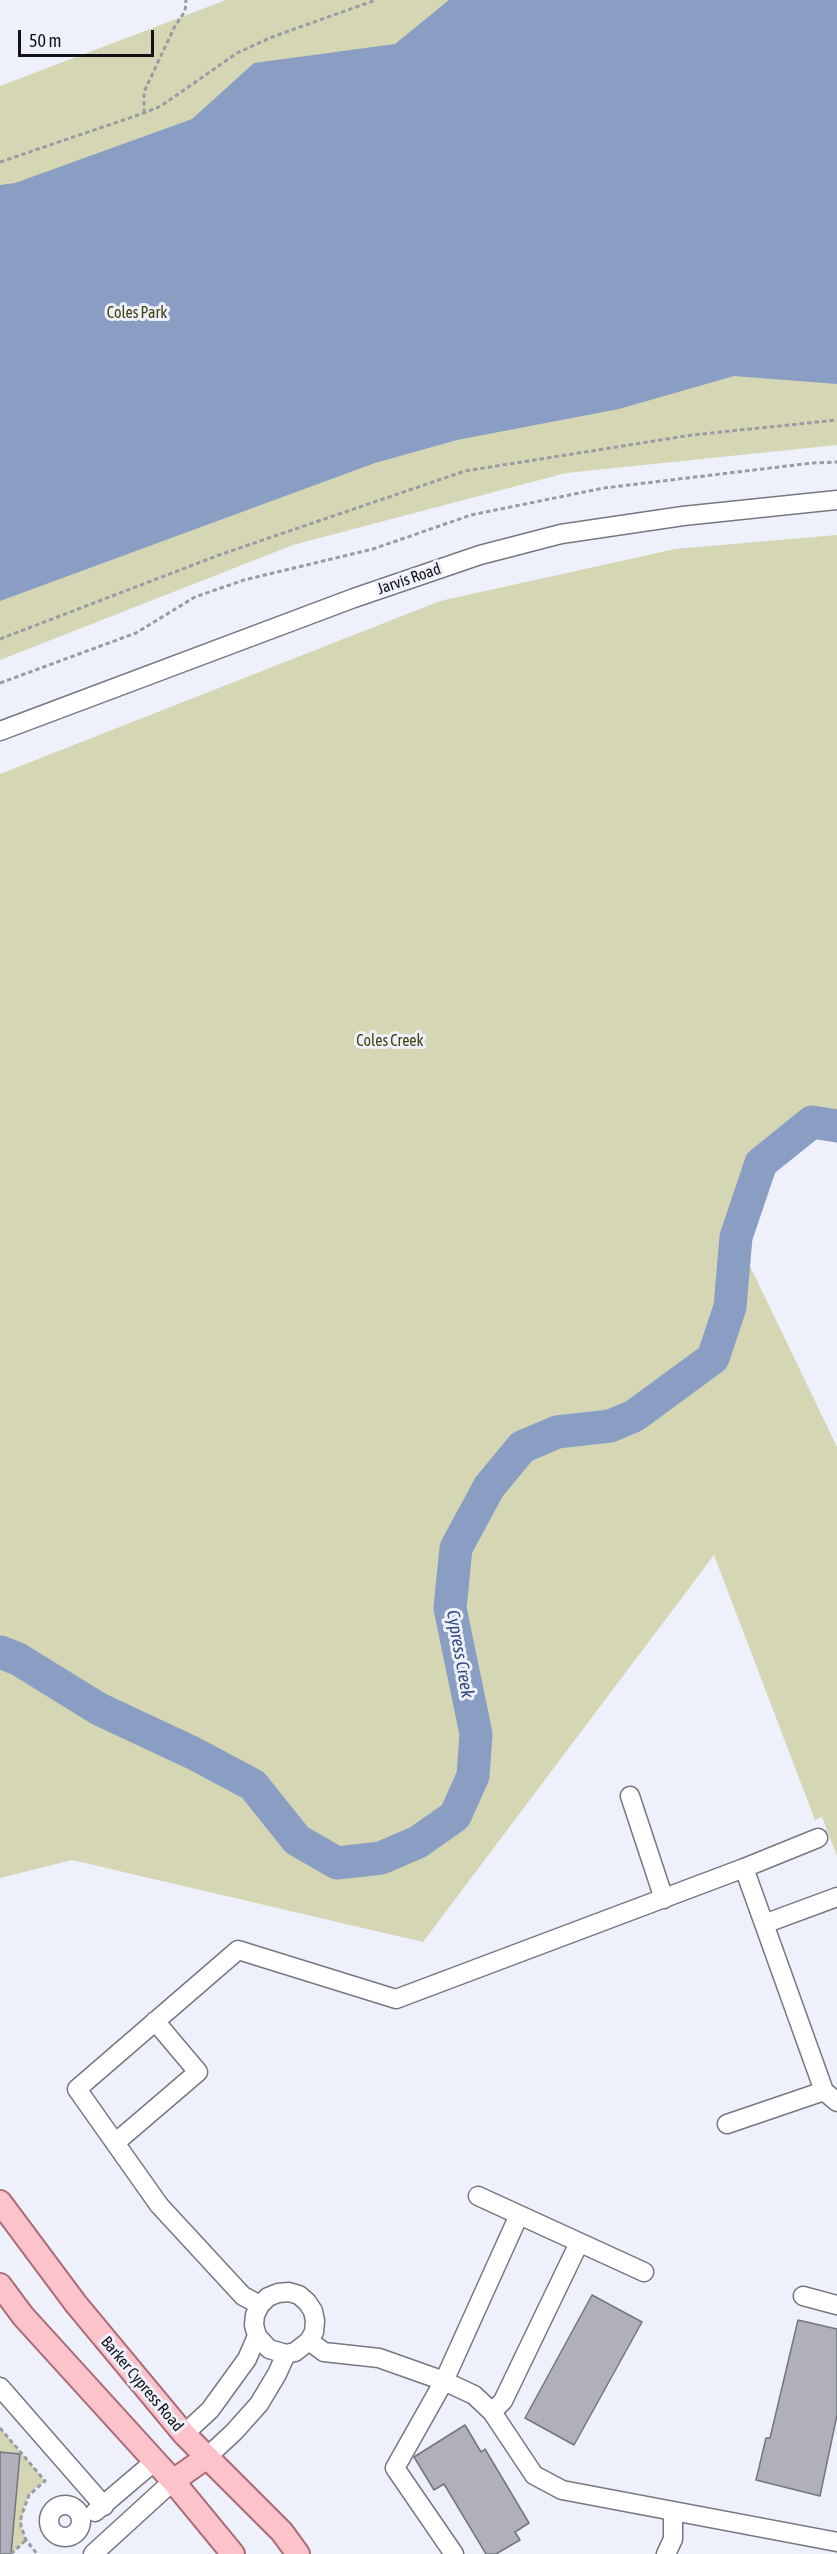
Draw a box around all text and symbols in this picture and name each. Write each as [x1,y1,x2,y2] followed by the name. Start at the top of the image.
[21,18,158,56] scale bar
[29,30,61,51] text: 50 m
[107,303,167,323] park label: Coles Park
[375,559,443,599] street label: Jarvis Road
[356,1031,424,1051] park label: Coles Creek
[442,1608,478,1700] water label: Cypress Creek
[97,2333,187,2435] street label: Barker Cypress Road

